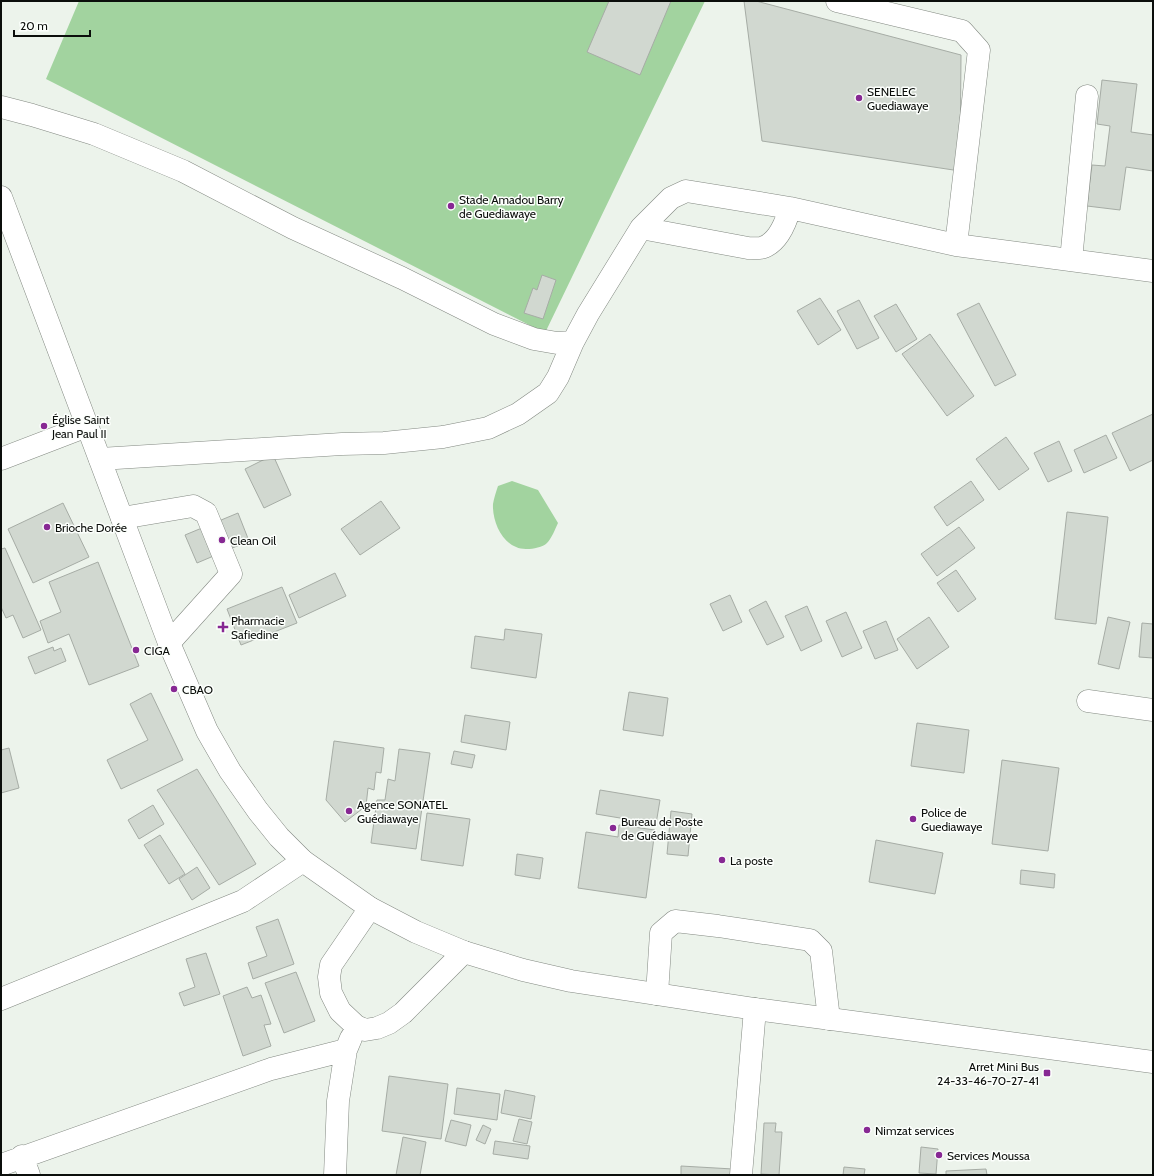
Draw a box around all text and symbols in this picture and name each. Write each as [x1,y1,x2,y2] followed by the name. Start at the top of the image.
[14,12,90,38] scale bar
[20,18,48,33] text: 20 m
[867,84,928,113] place label: SENELEC Guediawaye
[854,93,864,103] marker: SENELEC Guediawaye
[459,192,564,221] place label: Stade Amadou Barry de Guediawaye
[446,201,456,211] marker: Stade Amadou Barry de Guediawaye
[51,412,110,441] place label: Église Saint Jean Paul II
[39,421,49,431] marker: Église Saint Jean Paul II
[55,520,127,535] place label: Brioche Dorée
[42,522,52,532] marker: Brioche Dorée
[230,533,276,548] place label: Clean Oil
[217,535,227,545] marker: Clean Oil
[231,613,284,642] place label: Pharmacie Safiedine
[218,622,228,632] marker: Pharmacie Safiedine
[144,643,171,658] place label: CIGA
[131,645,141,655] marker: CIGA
[182,682,213,697] place label: CBAO
[169,684,179,694] marker: CBAO
[357,797,448,826] place label: Agence SONATEL Guédiawaye
[921,805,982,834] place label: Police de Guediawaye
[344,806,354,816] marker: Agence SONATEL Guédiawaye
[621,814,703,843] place label: Bureau de Poste de Guédiawaye
[908,814,918,824] marker: Police de Guediawaye
[608,823,618,833] marker: Bureau de Poste de Guédiawaye
[730,853,773,868] place label: La poste
[717,855,727,865] marker: La poste
[937,1059,1039,1088] place label: Arret Mini Bus 24-33-46-70-27-41
[1042,1068,1052,1078] marker: Arret Mini Bus 24-33-46-70-27-41
[875,1123,954,1138] place label: Nimzat services
[862,1125,872,1135] marker: Nimzat services
[947,1148,1030,1163] place label: Services Moussa
[934,1150,944,1160] marker: Services Moussa

